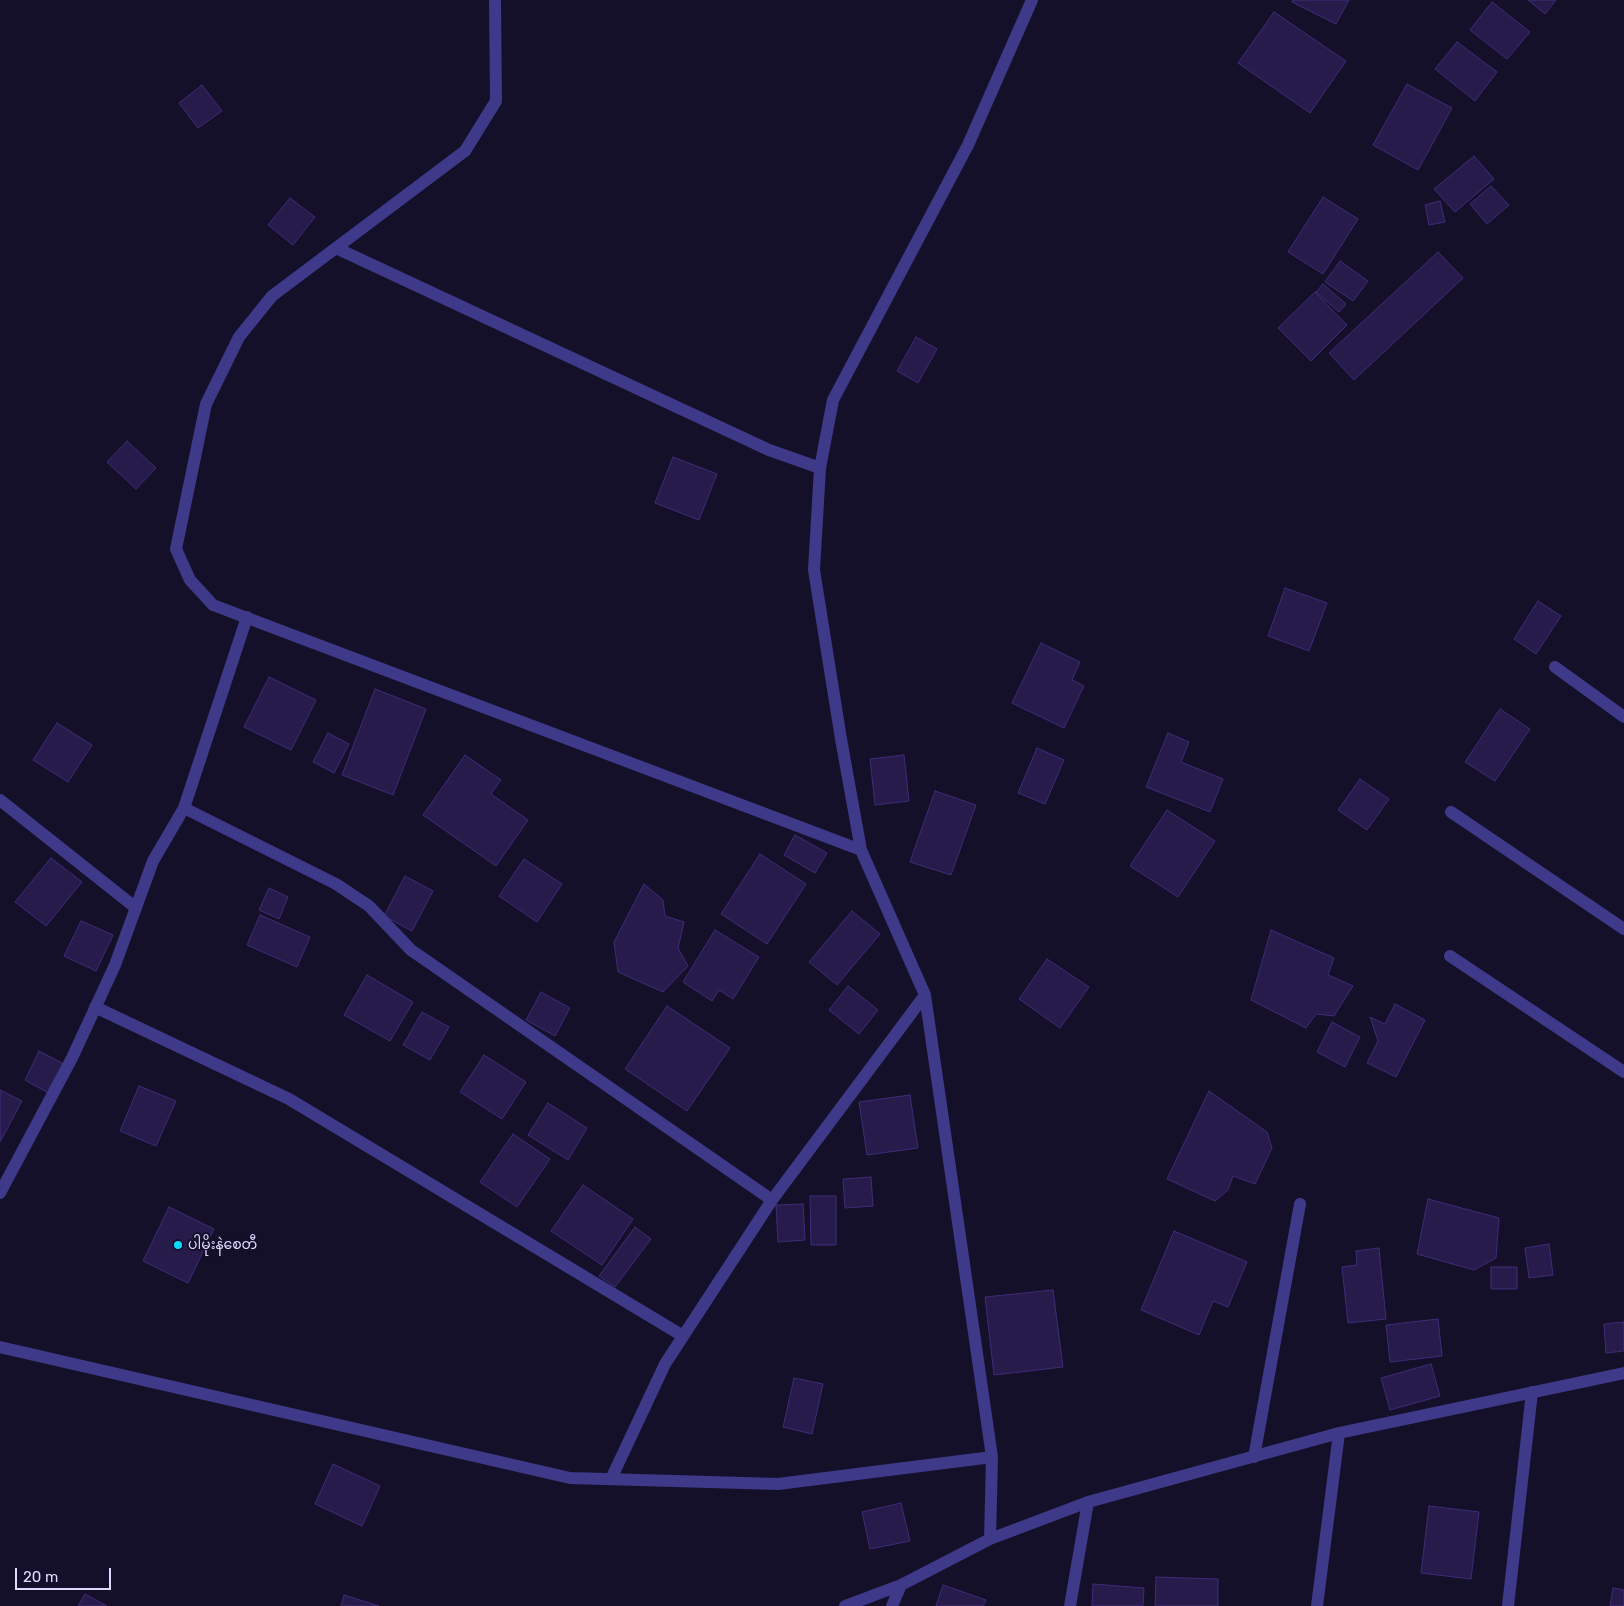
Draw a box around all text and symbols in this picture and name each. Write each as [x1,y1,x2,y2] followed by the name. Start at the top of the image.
[188,1237,257,1253] place label: ပါမိုးနဲစေတီ
[172,1239,184,1251] marker: ပါမိုးနဲစေတီ
[18,1558,114,1590] scale bar
[23,1568,58,1586] text: 20 m

